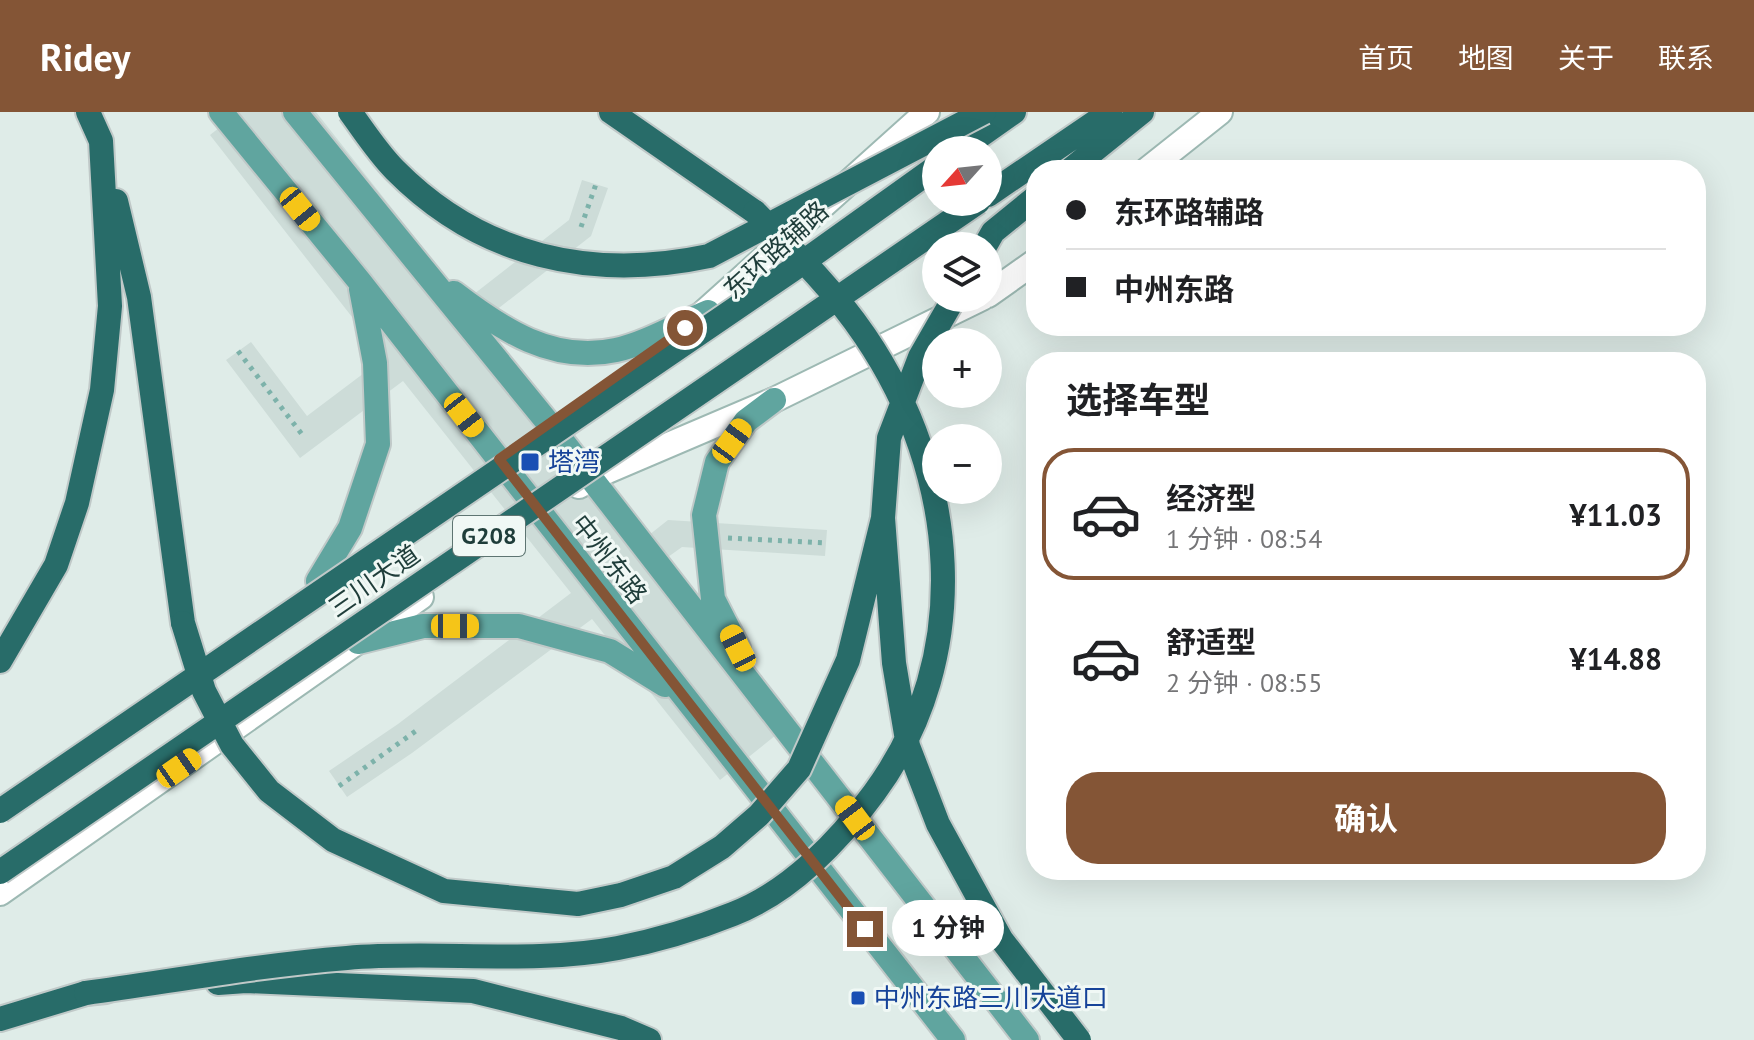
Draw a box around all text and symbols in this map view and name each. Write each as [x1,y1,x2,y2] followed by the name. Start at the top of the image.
[40,32,131,81] text: Ridey
[1358,39,1414,76] text: 首页
[1458,39,1514,76] text: 地图
[1558,39,1614,76] text: 关于
[1658,39,1714,76] text: 联系
[922,136,1002,216] north arrow
[922,136,1002,504] map controls
[276,183,324,235] car
[1114,192,1264,231] text: 东环路辅路
[716,194,835,305] street label: 东环路辅路
[922,232,1002,312] button: layers
[1114,269,1234,308] text: 中州东路
[667,310,703,346] route start
[922,328,1002,408] button: +
[1066,376,1210,423] text: 选择车型
[440,389,488,441] car
[708,415,756,467] car
[922,424,1002,504] button: −
[548,445,600,478] place label: 塔湾
[519,451,541,473] marker: 塔湾
[1070,478,1142,550] icon: car
[1166,478,1256,517] text: 经济型
[1570,495,1662,534] text: ¥11.03
[564,508,654,610] street label: 中州东路
[453,516,525,556] road number: G208
[1166,522,1322,555] text: 1 分钟 · 08:54
[322,537,426,624] street label: 三川大道
[431,614,479,638] car
[716,621,760,675] car
[1070,622,1142,694] icon: car
[1166,622,1256,661] text: 舒适型
[1570,639,1662,678] text: ¥14.88
[1166,666,1322,699] text: 2 分钟 · 08:55
[152,744,206,792] car
[1066,772,1666,864] button: 确认
[831,792,879,844] car
[893,901,1005,957] callout: 1 分钟
[847,911,883,947] route end
[911,911,985,944] text: 1 分钟
[874,981,1108,1014] place label: 中州东路三川大道口
[849,989,867,1007] marker: 中州东路三川大道口

